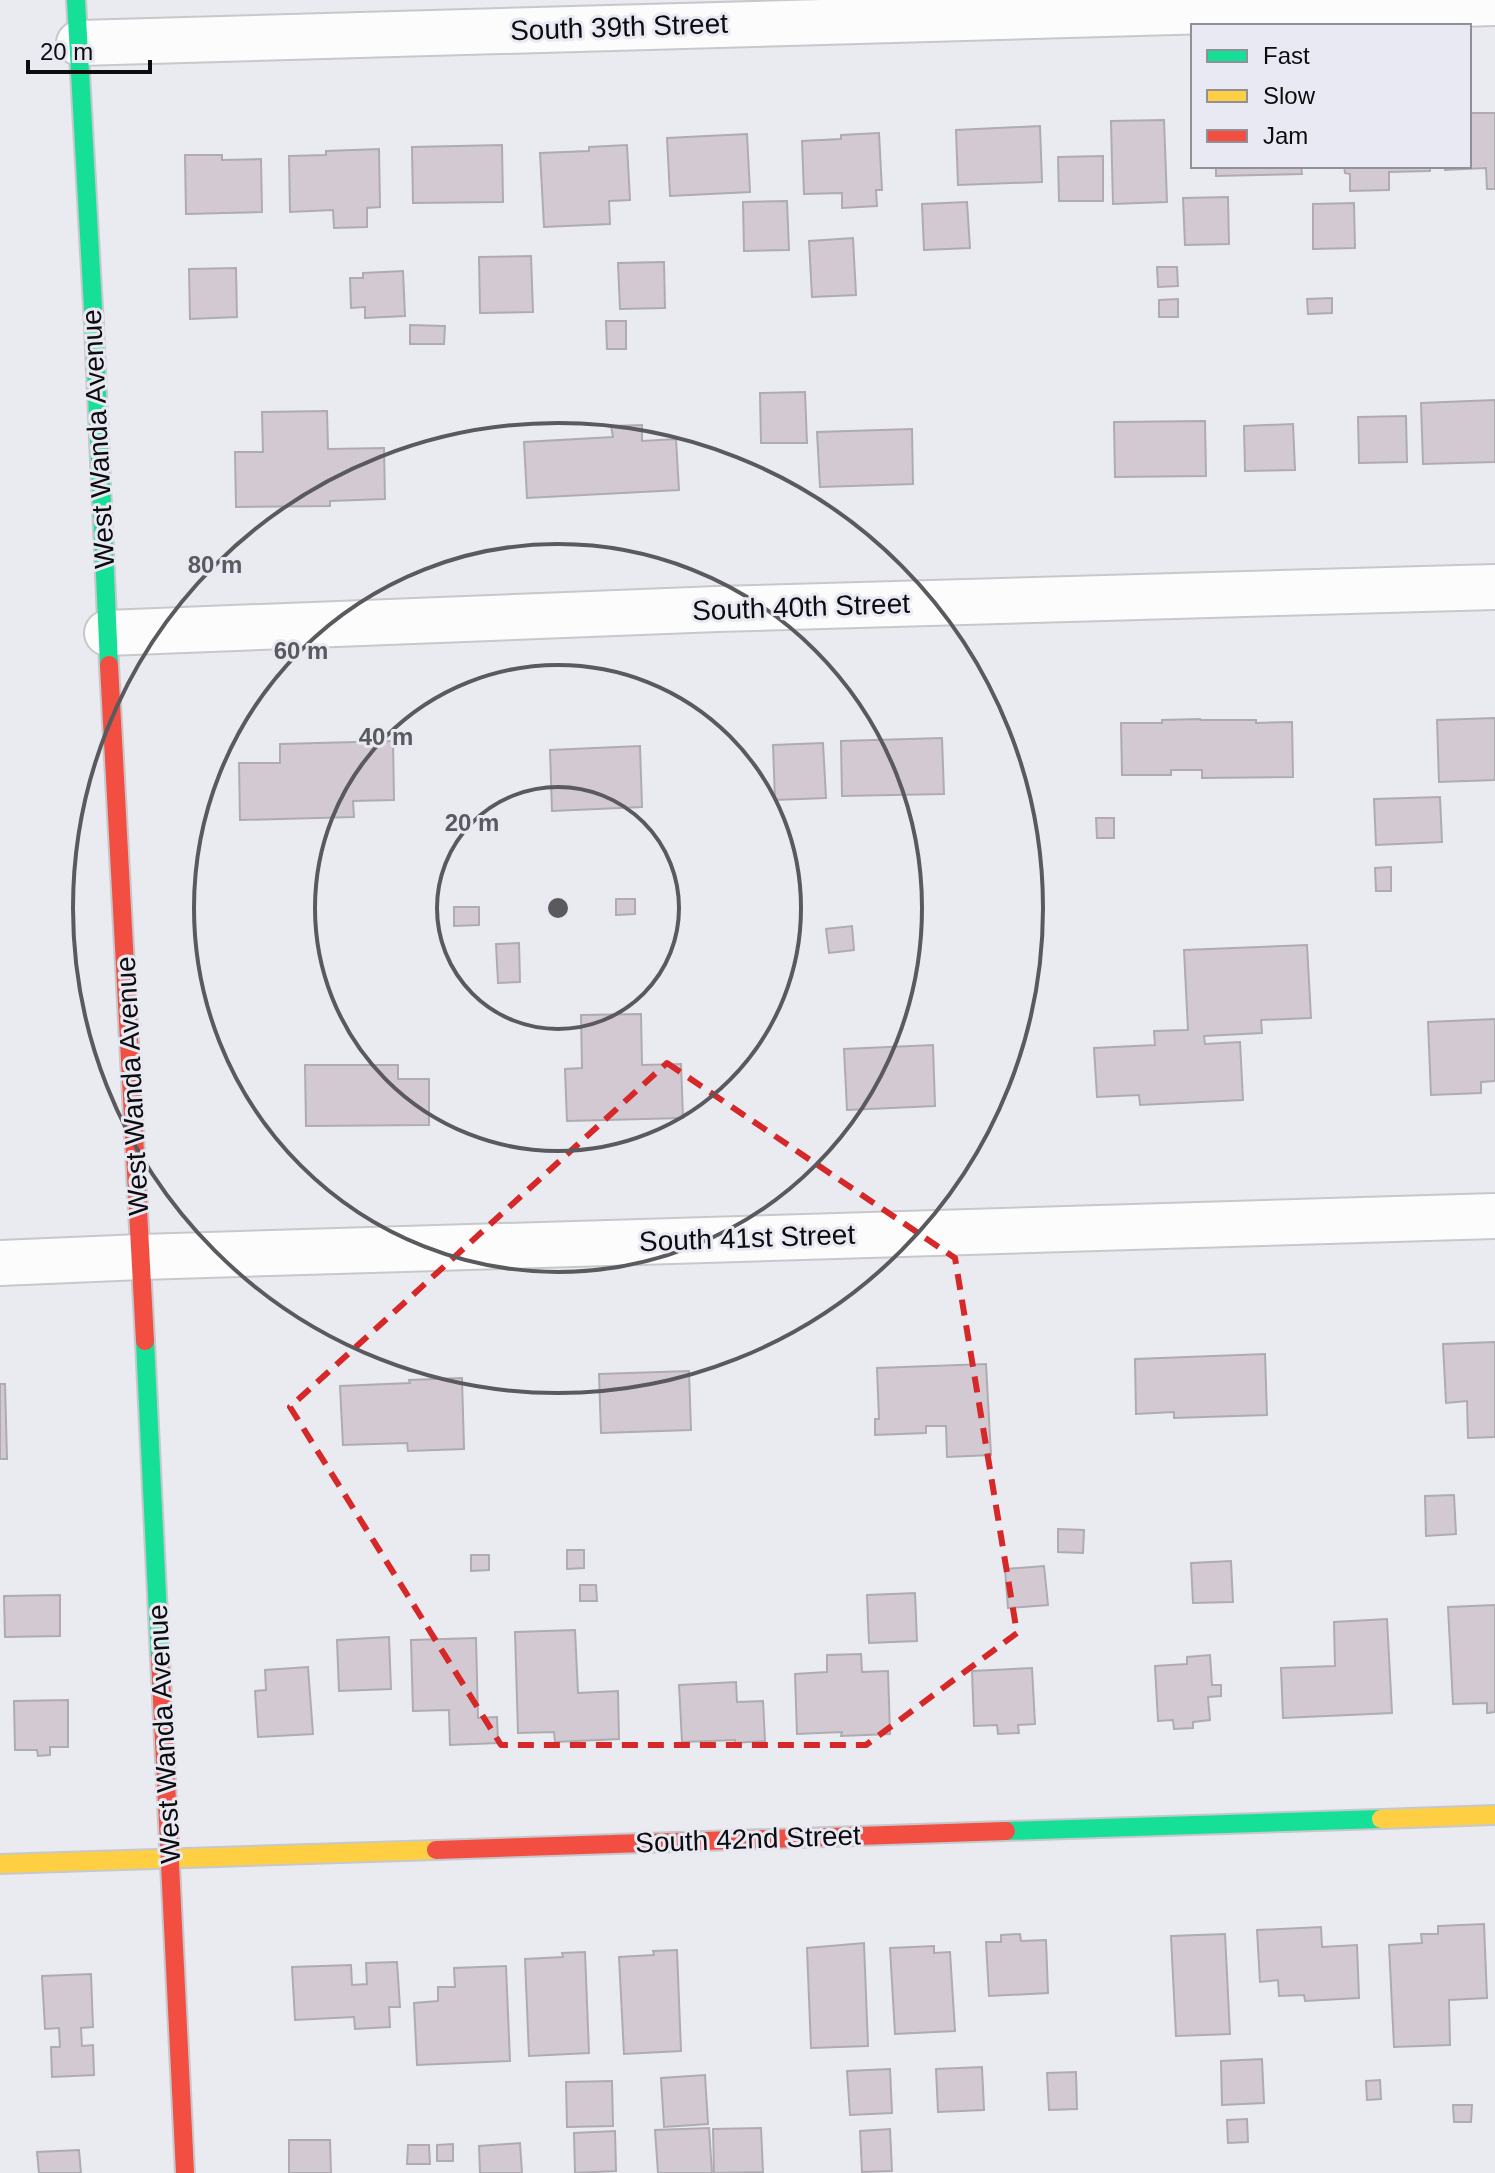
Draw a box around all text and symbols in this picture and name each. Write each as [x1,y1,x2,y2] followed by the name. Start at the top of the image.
[510,8,729,46] street label: South 39th Street
[28,24,150,74] scale bar
[1191,24,1471,168] legend
[40,38,93,65] text: 20 m
[1263,42,1310,69] text: Fast
[1263,82,1316,109] text: Slow
[1263,122,1308,149] text: Jam
[76,309,120,569] street label: West Wanda Avenue
[188,551,242,578] text: 80 m
[692,588,911,626] street label: South 40th Street
[274,637,328,664] text: 60 m
[359,723,413,750] text: 40 m
[445,809,499,836] text: 20 m
[544,894,572,922] centre of rings
[110,956,154,1216] street label: West Wanda Avenue
[638,1219,856,1257] street label: South 41st Street
[142,1604,186,1864] street label: West Wanda Avenue
[635,1820,862,1858] street label: South 42nd Street

